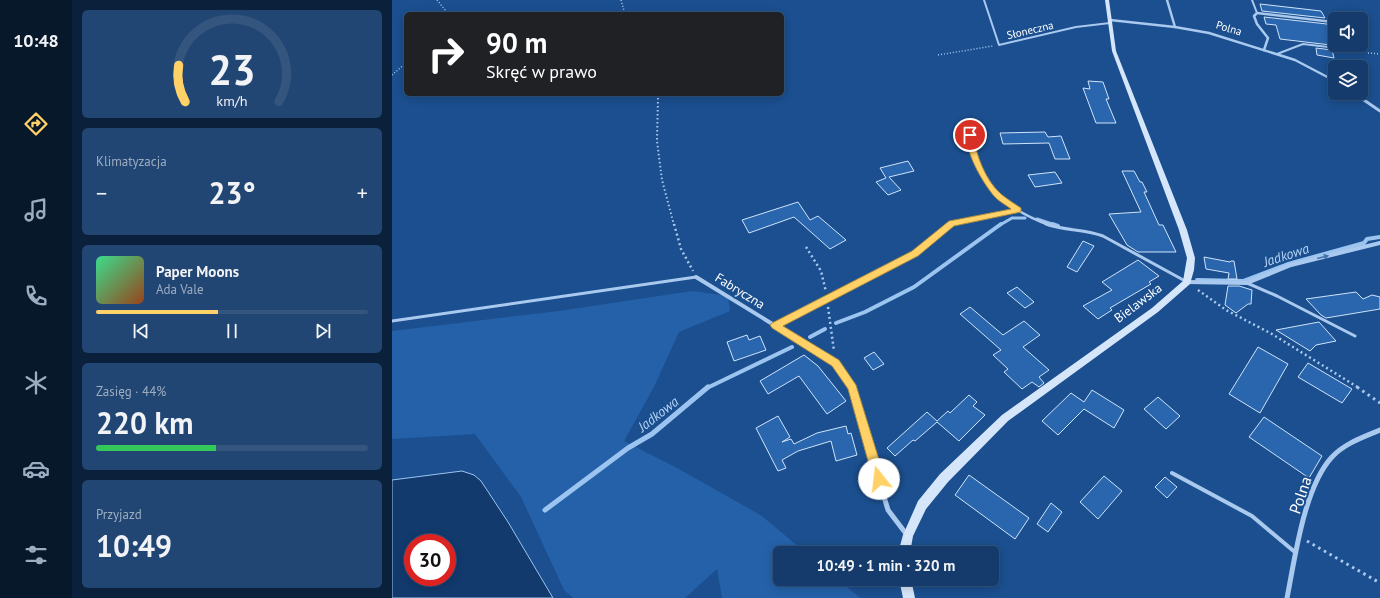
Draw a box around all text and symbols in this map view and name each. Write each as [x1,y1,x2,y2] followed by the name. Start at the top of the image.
[1328,12,1368,100] map controls
[1328,12,1368,52] button: sound
[1214,17,1244,39] street label: Polna
[1005,18,1055,42] street label: Słoneczna
[486,24,547,61] text: 90 m
[420,28,472,80] icon: right
[13,29,59,52] text: 10:48
[208,43,256,96] text: 23
[486,60,597,83] text: Skręć w prawo
[1328,60,1368,100] button: layers
[216,90,248,109] text: km/h
[22,110,50,138] icon: directions
[953,118,987,152] pin
[959,124,981,146] icon: arrive
[96,153,167,170] text: Klimatyzacja
[208,173,256,212] text: 23°
[96,179,107,207] text: −
[357,179,368,207] text: +
[22,196,50,224] icon: music
[1260,239,1311,271] water label: Jadkowa
[1317,254,1329,260] one-way arrow
[156,262,239,281] text: Paper Moons
[712,269,768,313] street label: Fabryczna
[1111,279,1165,327] street label: Bielawska
[156,281,204,298] text: Ada Vale
[22,282,50,310] icon: phone
[130,320,152,342] icon: previous
[221,320,243,342] icon: pause
[312,320,334,342] icon: next
[22,369,50,397] icon: climate
[96,383,166,400] text: Zasięg · 44%
[633,392,682,436] water label: Jadkowa
[96,403,194,442] text: 220 km
[22,455,50,483] icon: car
[858,458,900,500] position arrow
[1284,474,1316,516] street label: Polna
[96,506,142,523] text: Przyjazd
[96,526,172,565] text: 10:49
[404,534,456,586] speed limit sign: 30
[22,541,50,569] icon: filters
[817,556,955,575] text: 10:49 · 1 min · 320 m

